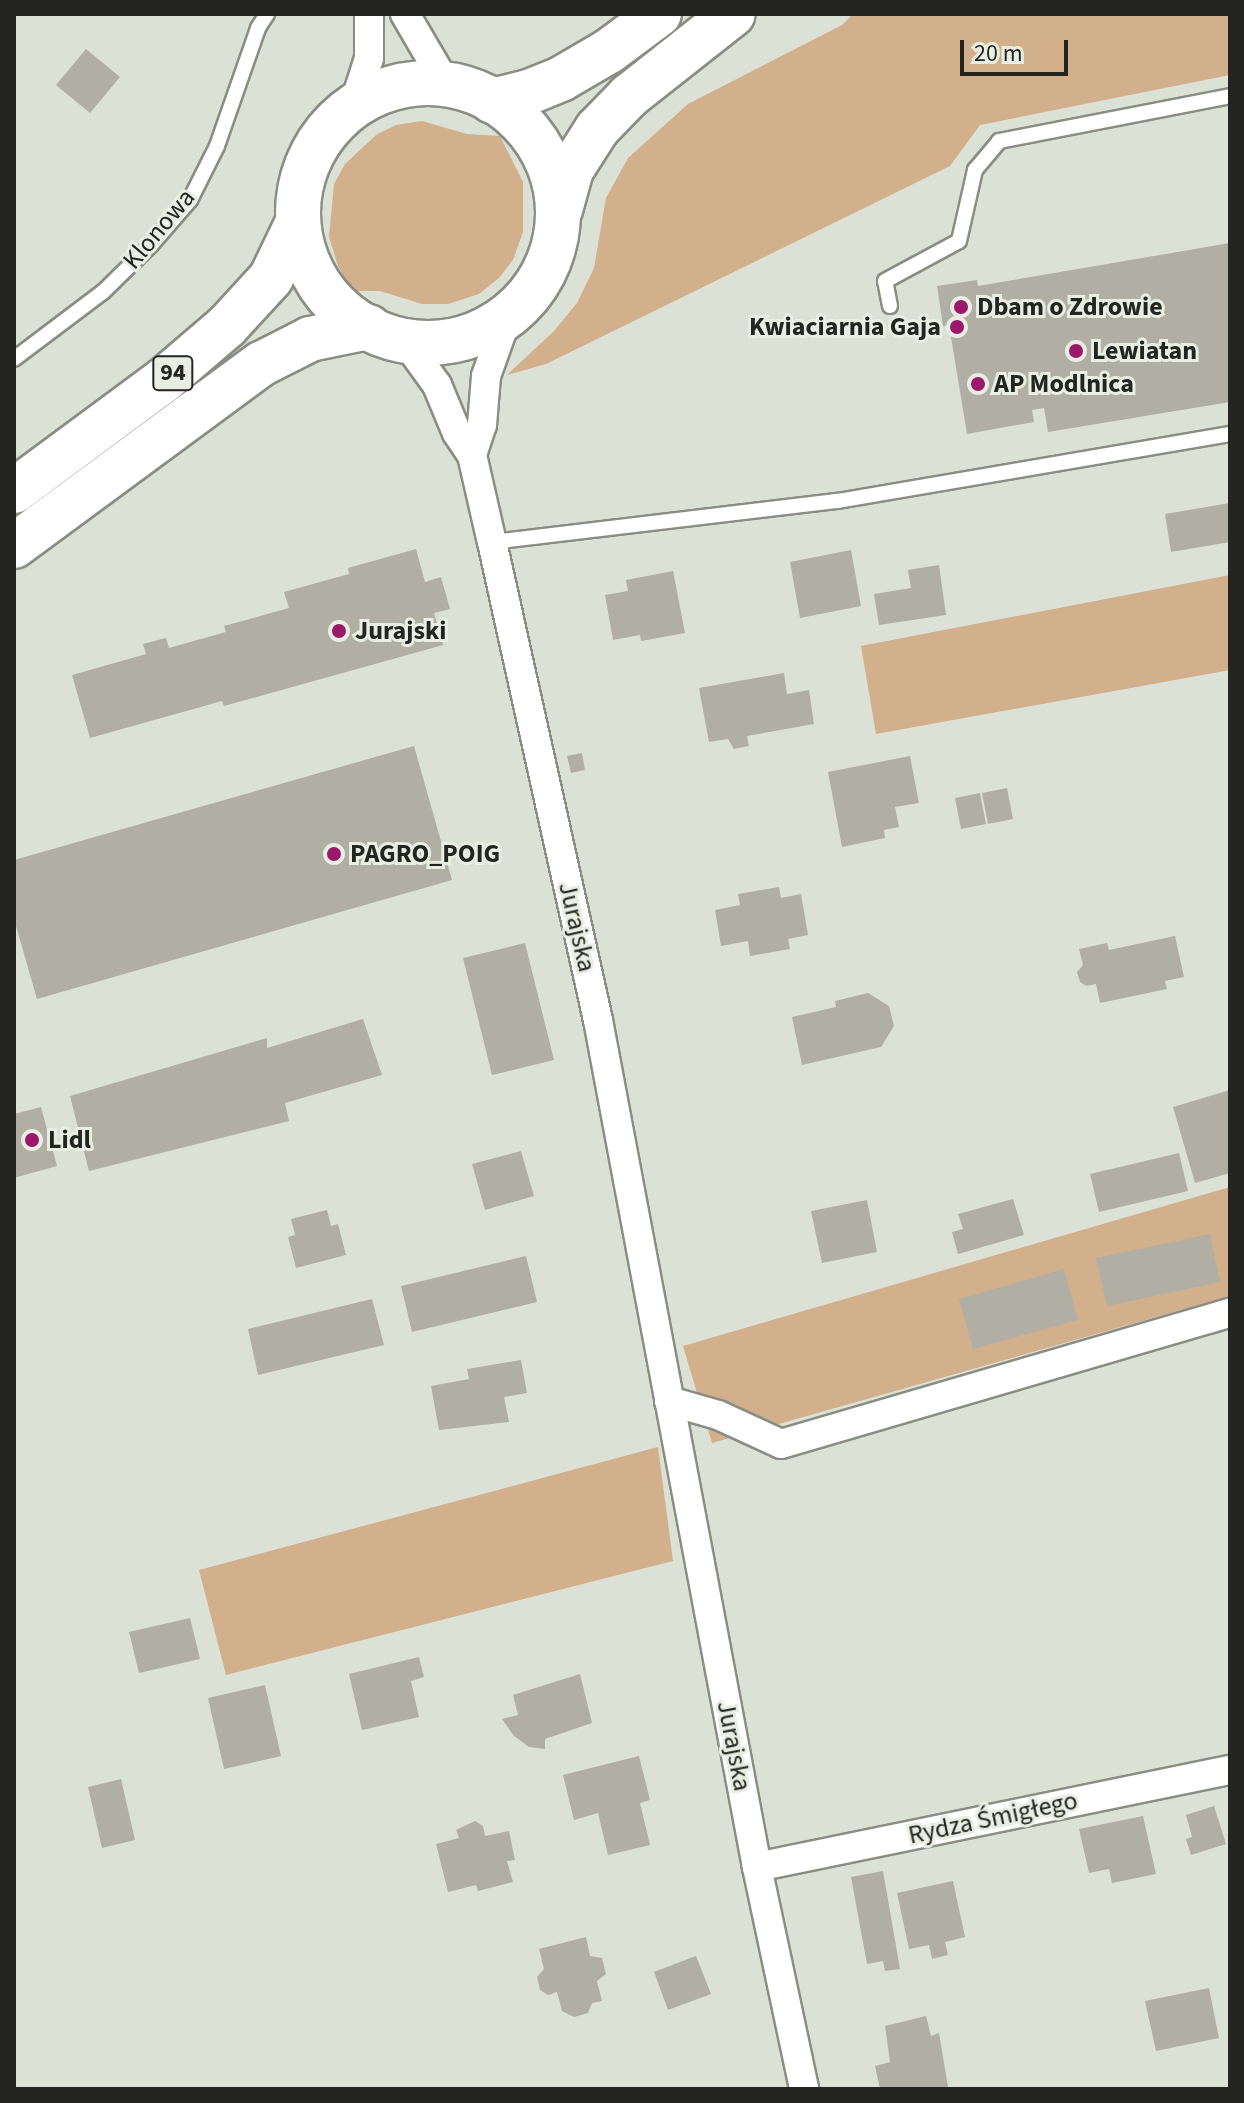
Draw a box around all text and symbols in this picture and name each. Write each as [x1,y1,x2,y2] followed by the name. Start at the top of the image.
[964,24,1072,74] scale bar
[974,36,1023,71] text: 20 m
[116,182,202,276] street label: Klonowa
[977,291,1163,323] place label: Dbam o Zdrowie
[952,298,970,316] marker: Dbam o Zdrowie
[749,311,941,343] place label: Kwiaciarnia Gaja
[948,318,966,336] marker: Kwiaciarnia Gaja
[1092,335,1197,367] place label: Lewiatan
[1067,342,1085,360] marker: Lewiatan
[151,353,195,393] road number: 94
[994,368,1134,400] place label: AP Modlnica
[969,375,987,393] marker: AP Modlnica
[355,615,446,647] place label: Jurajski
[330,622,348,640] marker: Jurajski
[350,838,500,870] place label: PAGRO_POIG
[325,845,343,863] marker: PAGRO_POIG
[552,879,602,975] street label: Jurajska
[48,1124,91,1156] place label: Lidl
[23,1131,41,1149] marker: Lidl
[710,1698,758,1794] street label: Jurajska
[906,1785,1080,1851] street label: Rydza Śmigłego

